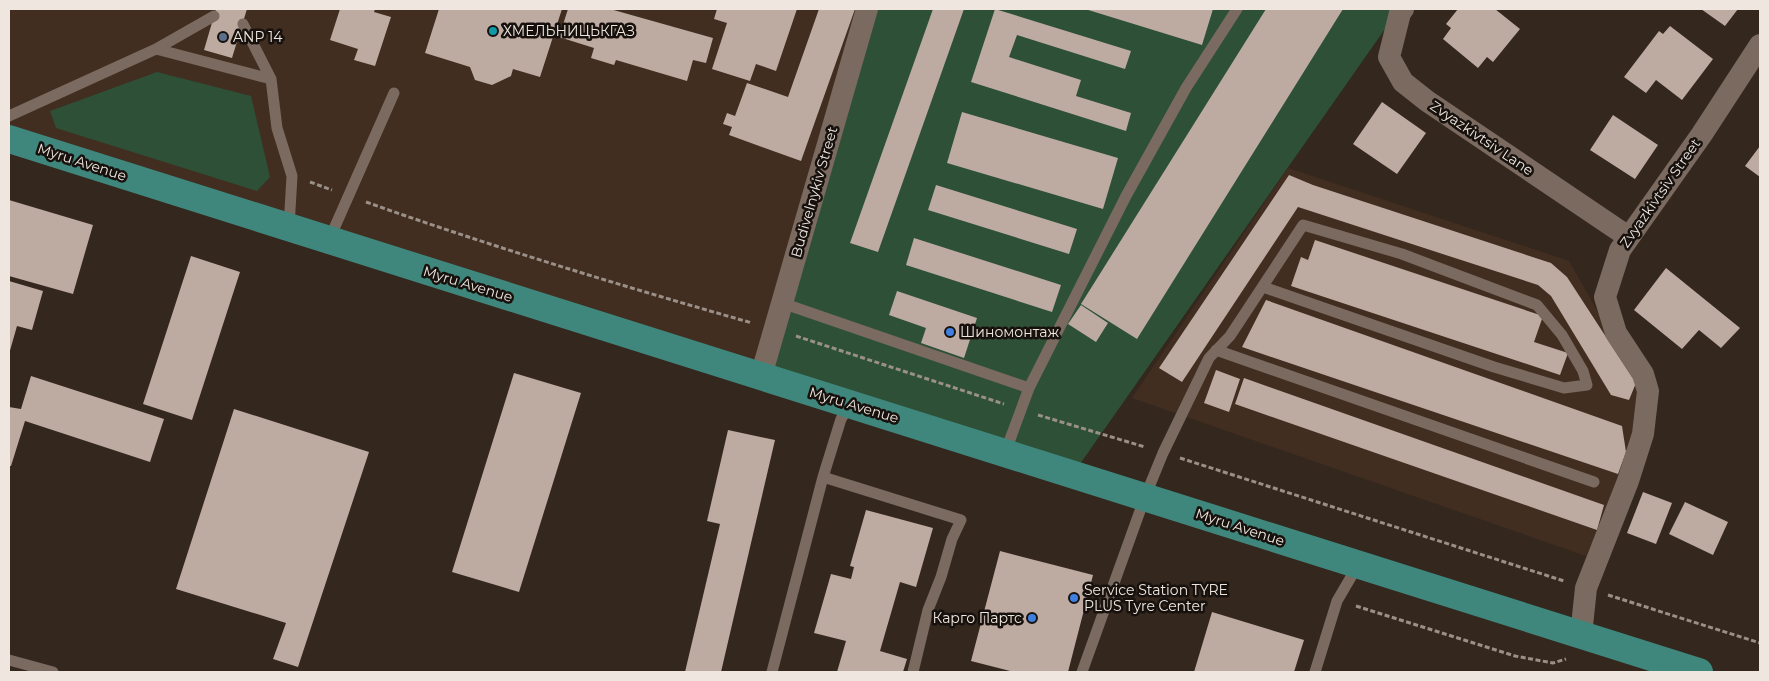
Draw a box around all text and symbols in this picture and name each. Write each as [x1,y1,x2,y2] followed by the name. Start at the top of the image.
[503,22,635,40] place label: ХМЕЛЬНИЦЬКГАЗ
[487,25,499,37] marker: ХМЕЛЬНИЦЬКГАЗ
[233,28,283,46] place label: ANP 14
[217,31,229,43] marker: ANP 14
[1427,97,1537,179] street label: Zvyazkivtsiv Lane
[787,124,841,260] street label: Budivelnykiv Street
[1616,135,1704,251] street label: Zvyazkivtsiv Street
[35,139,129,185] street label: Myru Avenue
[421,262,515,306] street label: Myru Avenue
[960,323,1059,341] place label: Шиномонтаж
[944,326,956,338] marker: Шиномонтаж
[807,383,901,427] street label: Myru Avenue
[1193,504,1287,550] street label: Myru Avenue
[1084,581,1228,615] place label: Service Station TYRE PLUS Tyre Center
[1068,592,1080,604] marker: Service Station TYRE PLUS Tyre Center
[933,609,1022,627] place label: Карго Партс
[1026,612,1038,624] marker: Карго Партс

